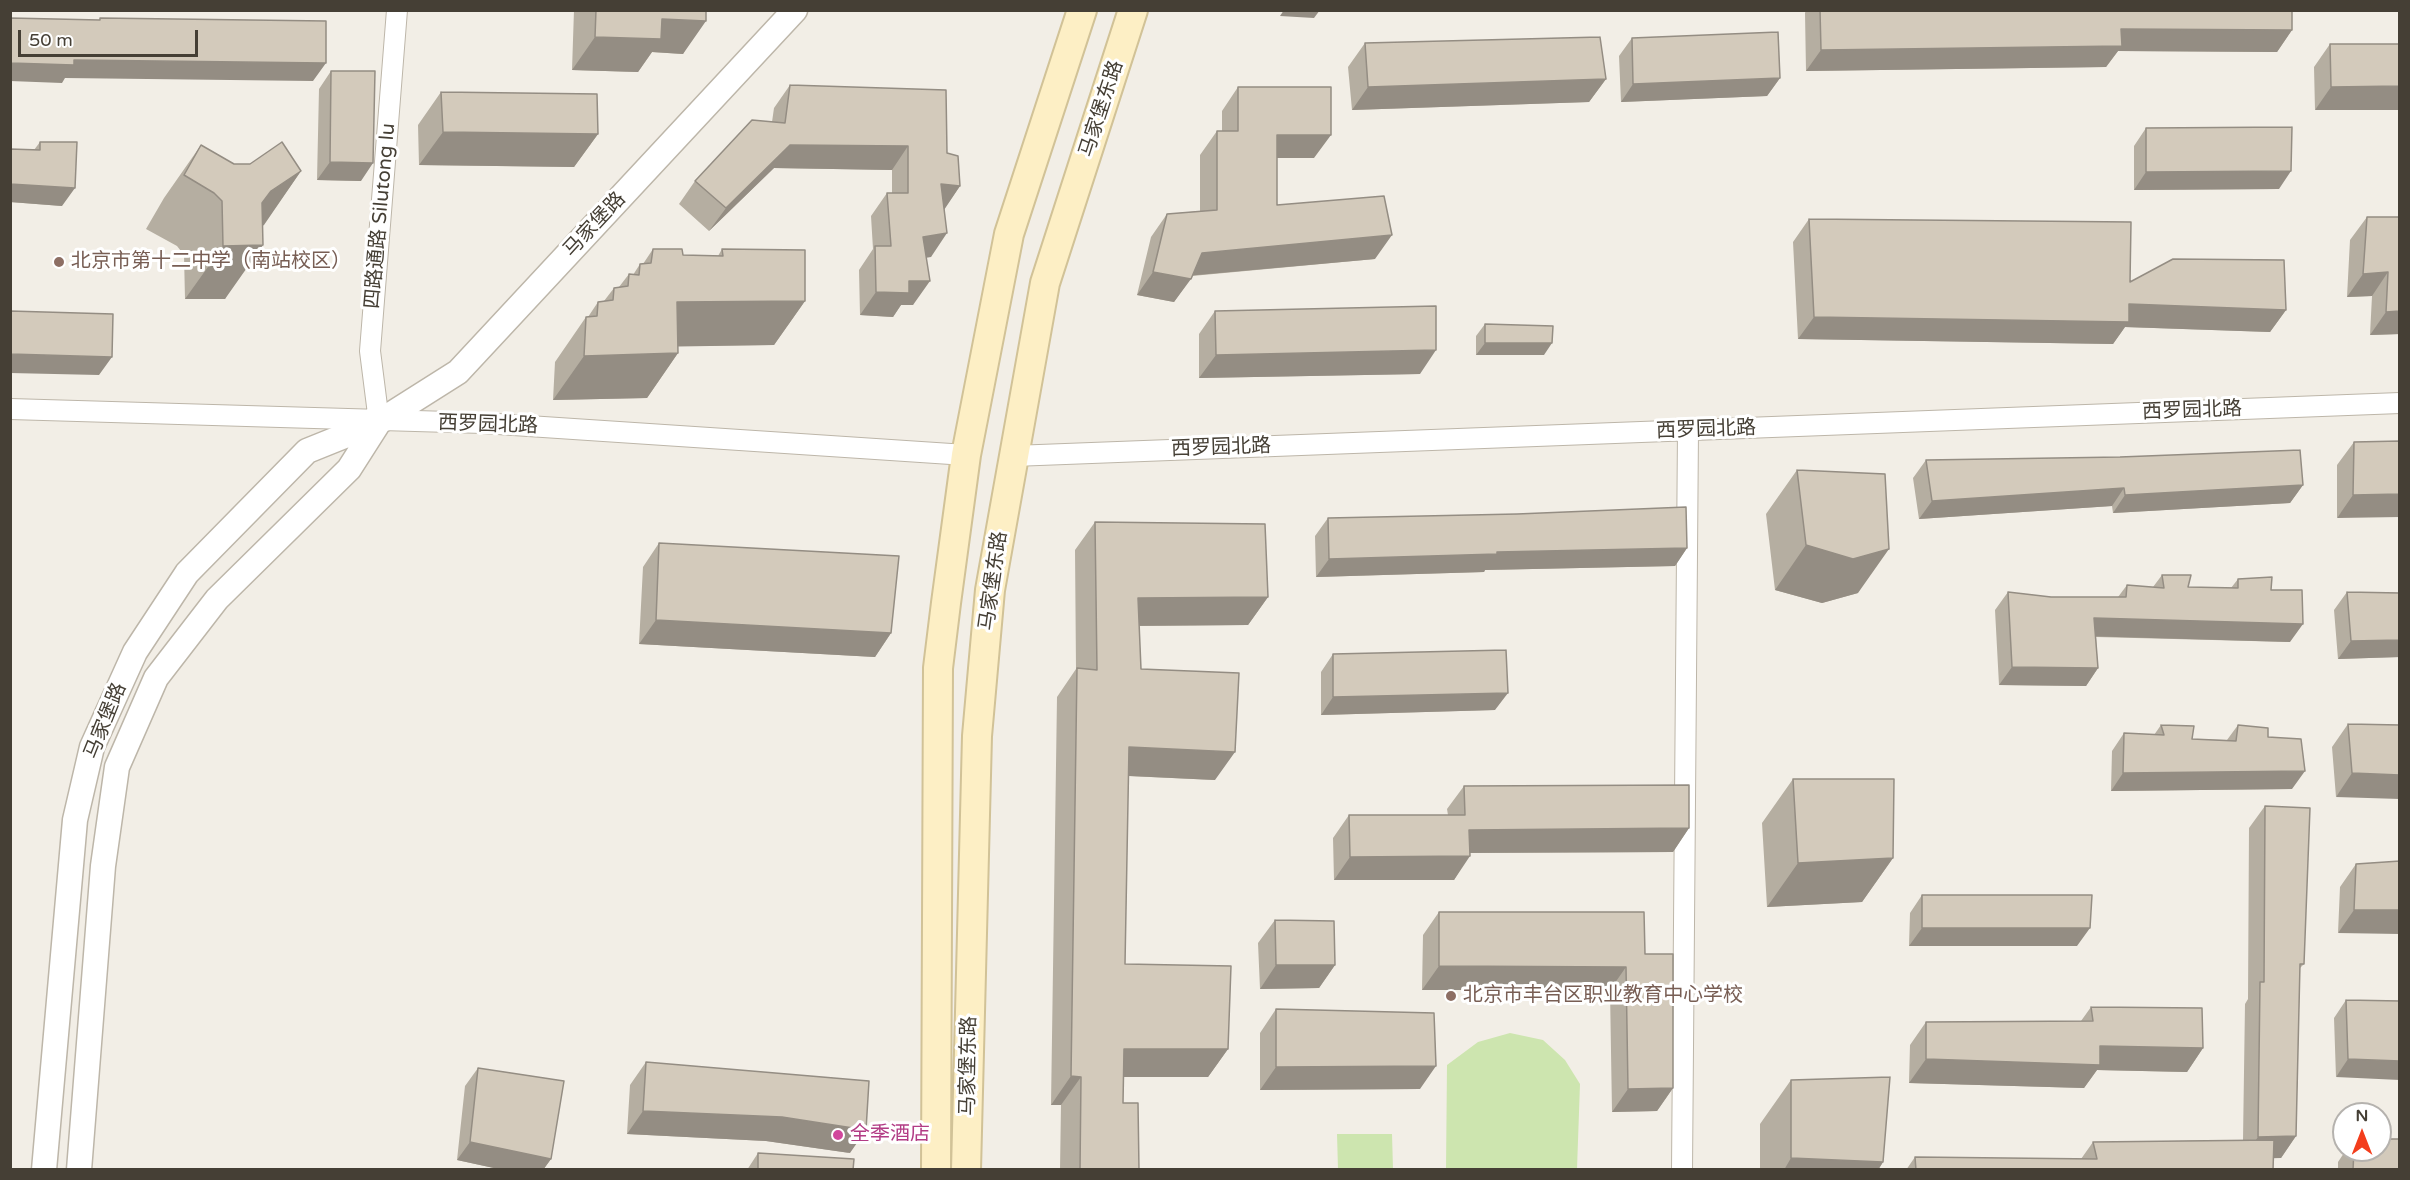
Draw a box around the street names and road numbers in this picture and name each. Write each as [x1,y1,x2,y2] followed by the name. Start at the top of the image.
[1075,58,1129,160] street label: 马家堡东路
[361,122,401,310] street label: 四路通路 Silutong lu
[559,188,631,262] street label: 马家堡路
[2142,397,2242,425] street label: 西罗园北路
[438,411,538,439] street label: 西罗园北路
[1656,416,1756,444] street label: 西罗园北路
[1171,434,1271,462] street label: 西罗园北路
[975,530,1013,632] street label: 马家堡东路
[80,679,132,763] street label: 马家堡路
[956,1016,982,1116] street label: 马家堡东路

